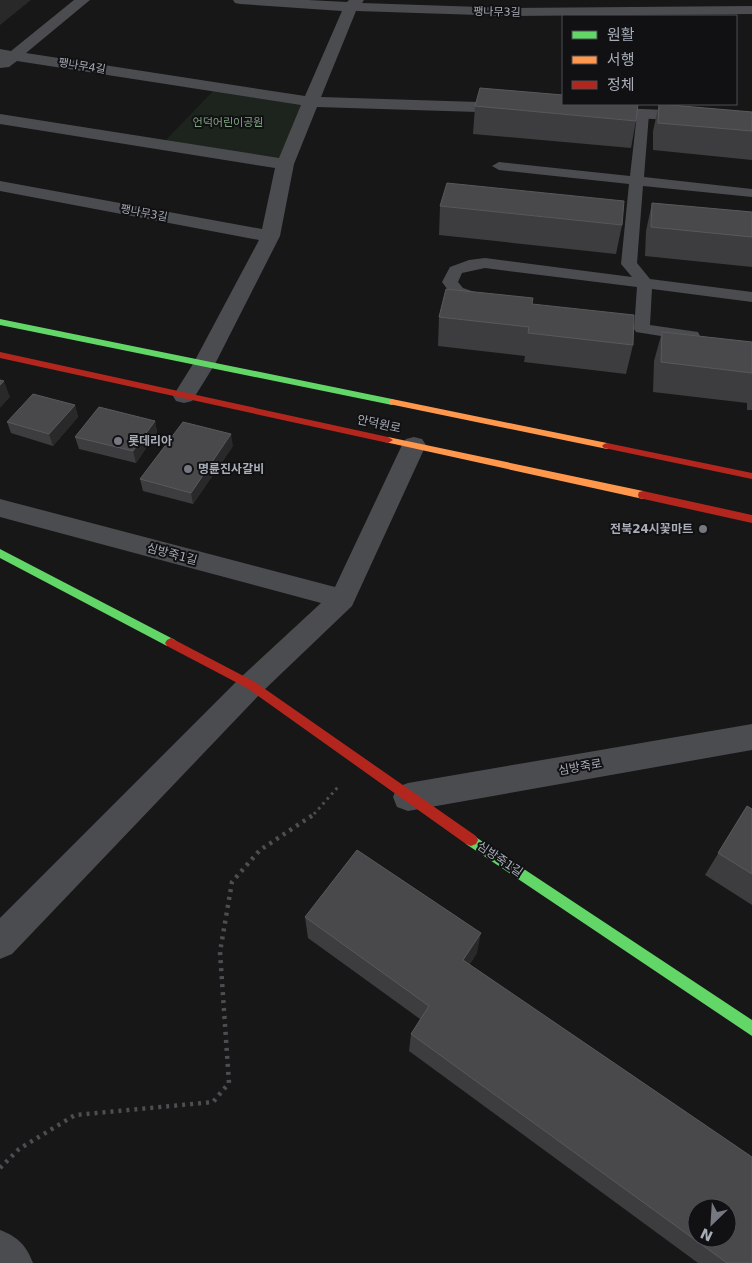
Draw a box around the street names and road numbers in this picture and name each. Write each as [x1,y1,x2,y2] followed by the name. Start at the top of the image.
[473,5,521,19] street label: 팽나무3길
[58,56,106,76] street label: 팽나무4길
[119,202,169,224] street label: 팽나무3길
[356,413,402,435] street label: 안덕원로
[145,541,199,567] street label: 심방죽1길
[557,756,603,778] street label: 심방죽로
[475,839,525,879] street label: 심방죽1길

